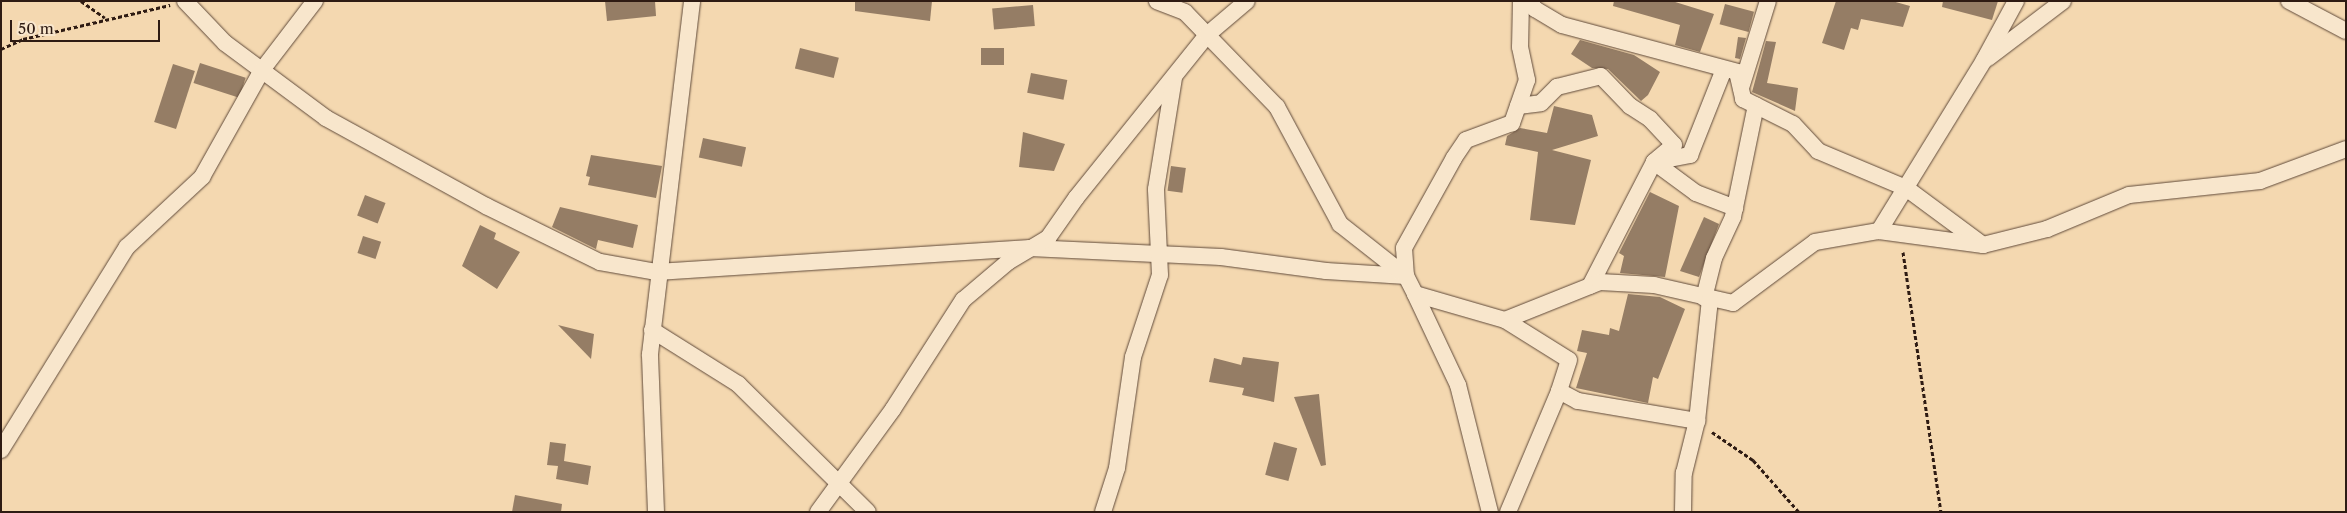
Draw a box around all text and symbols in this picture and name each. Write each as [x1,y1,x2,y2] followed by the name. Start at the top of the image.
[12,10,162,42] scale bar
[18,19,54,38] text: 50 m

